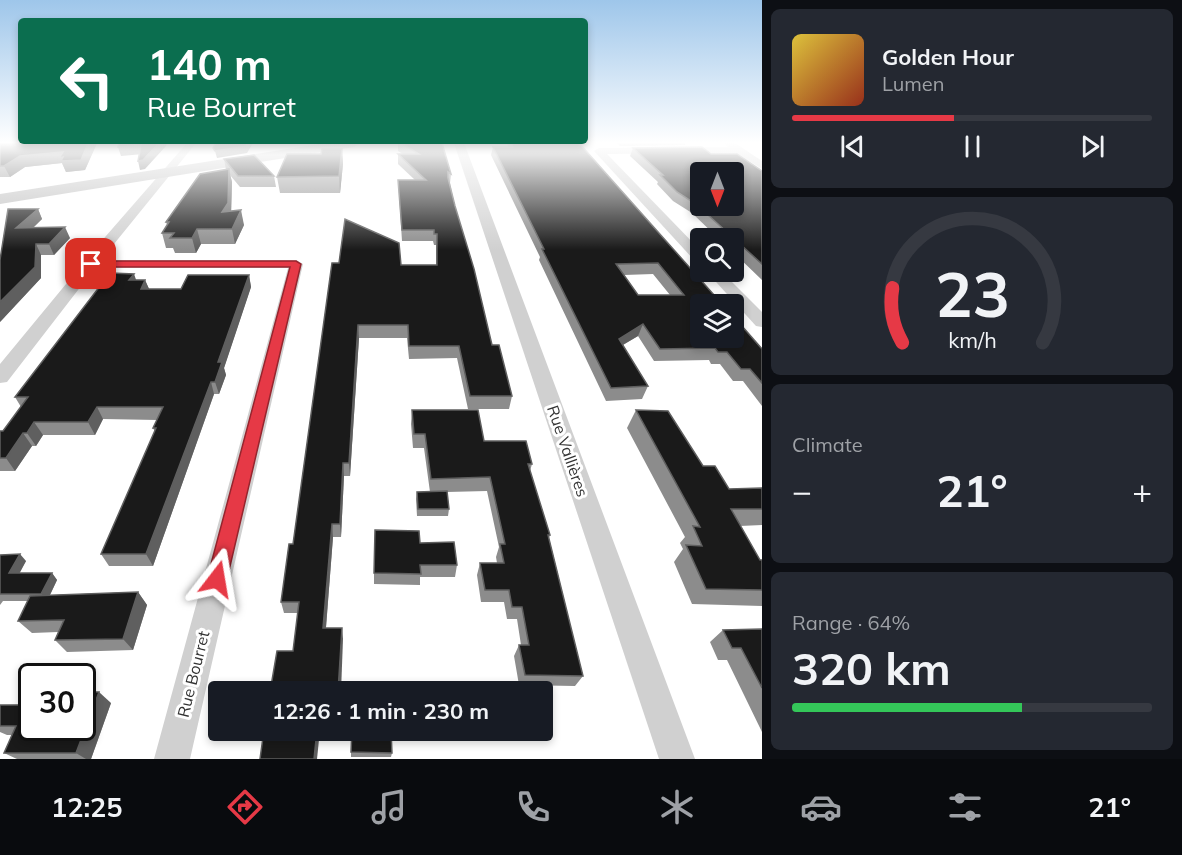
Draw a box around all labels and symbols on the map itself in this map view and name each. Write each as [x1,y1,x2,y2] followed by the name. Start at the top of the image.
[690,162,744,216] north arrow
[65,238,116,289] pin
[543,403,593,499] street label: Rue Vallières
[185,547,249,611] position arrow
[173,628,213,719] street label: Rue Bourret
[18,663,96,741] speed limit sign: 30

